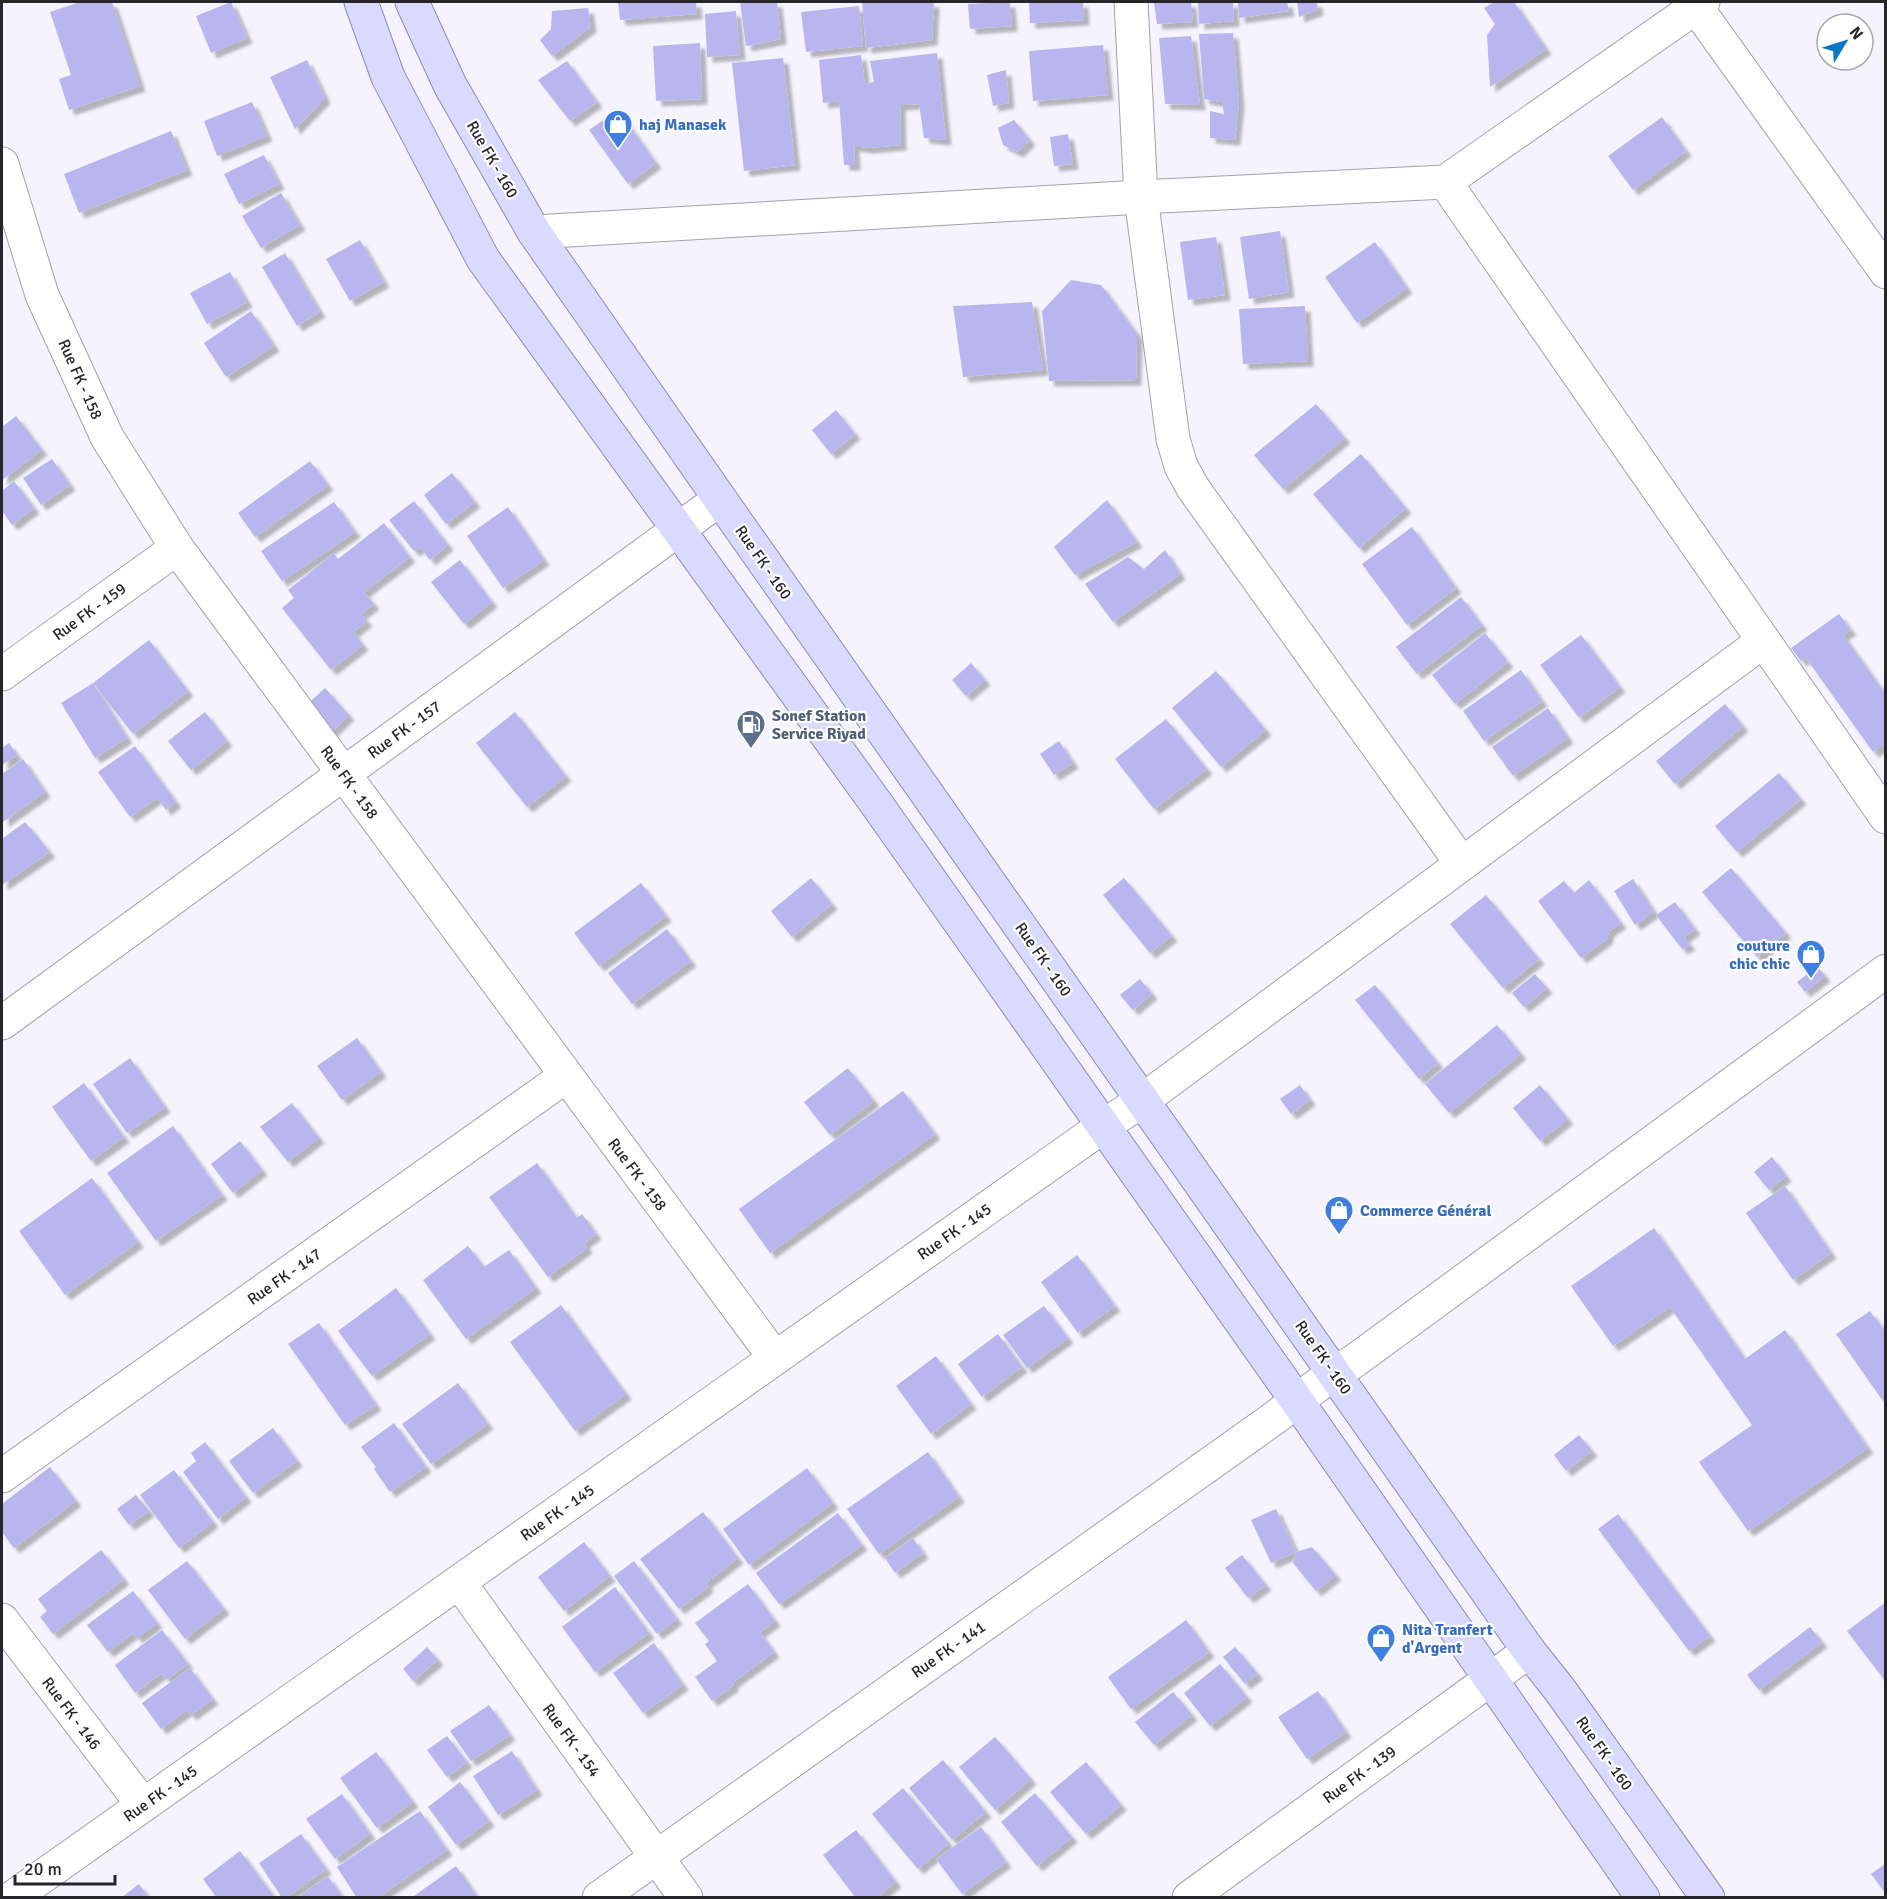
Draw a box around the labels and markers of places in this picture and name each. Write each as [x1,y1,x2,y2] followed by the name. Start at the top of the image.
[602,108,634,150] shop icon: haj Manasek
[639,115,727,135] place label: haj Manasek
[772,706,866,744] place label: Sonef Station Service Riyad
[735,708,767,750] fuel station icon: Sonef Station Service Riyad
[1729,936,1790,974] place label: couture chic chic
[1795,938,1827,980] shop icon: couture chic chic
[1323,1194,1355,1236] shop icon: Commerce Général
[1360,1201,1491,1221] place label: Commerce Général
[1402,1620,1493,1658] place label: Nita Tranfert d'Argent
[1365,1622,1397,1664] shop icon: Nita Tranfert d'Argent

